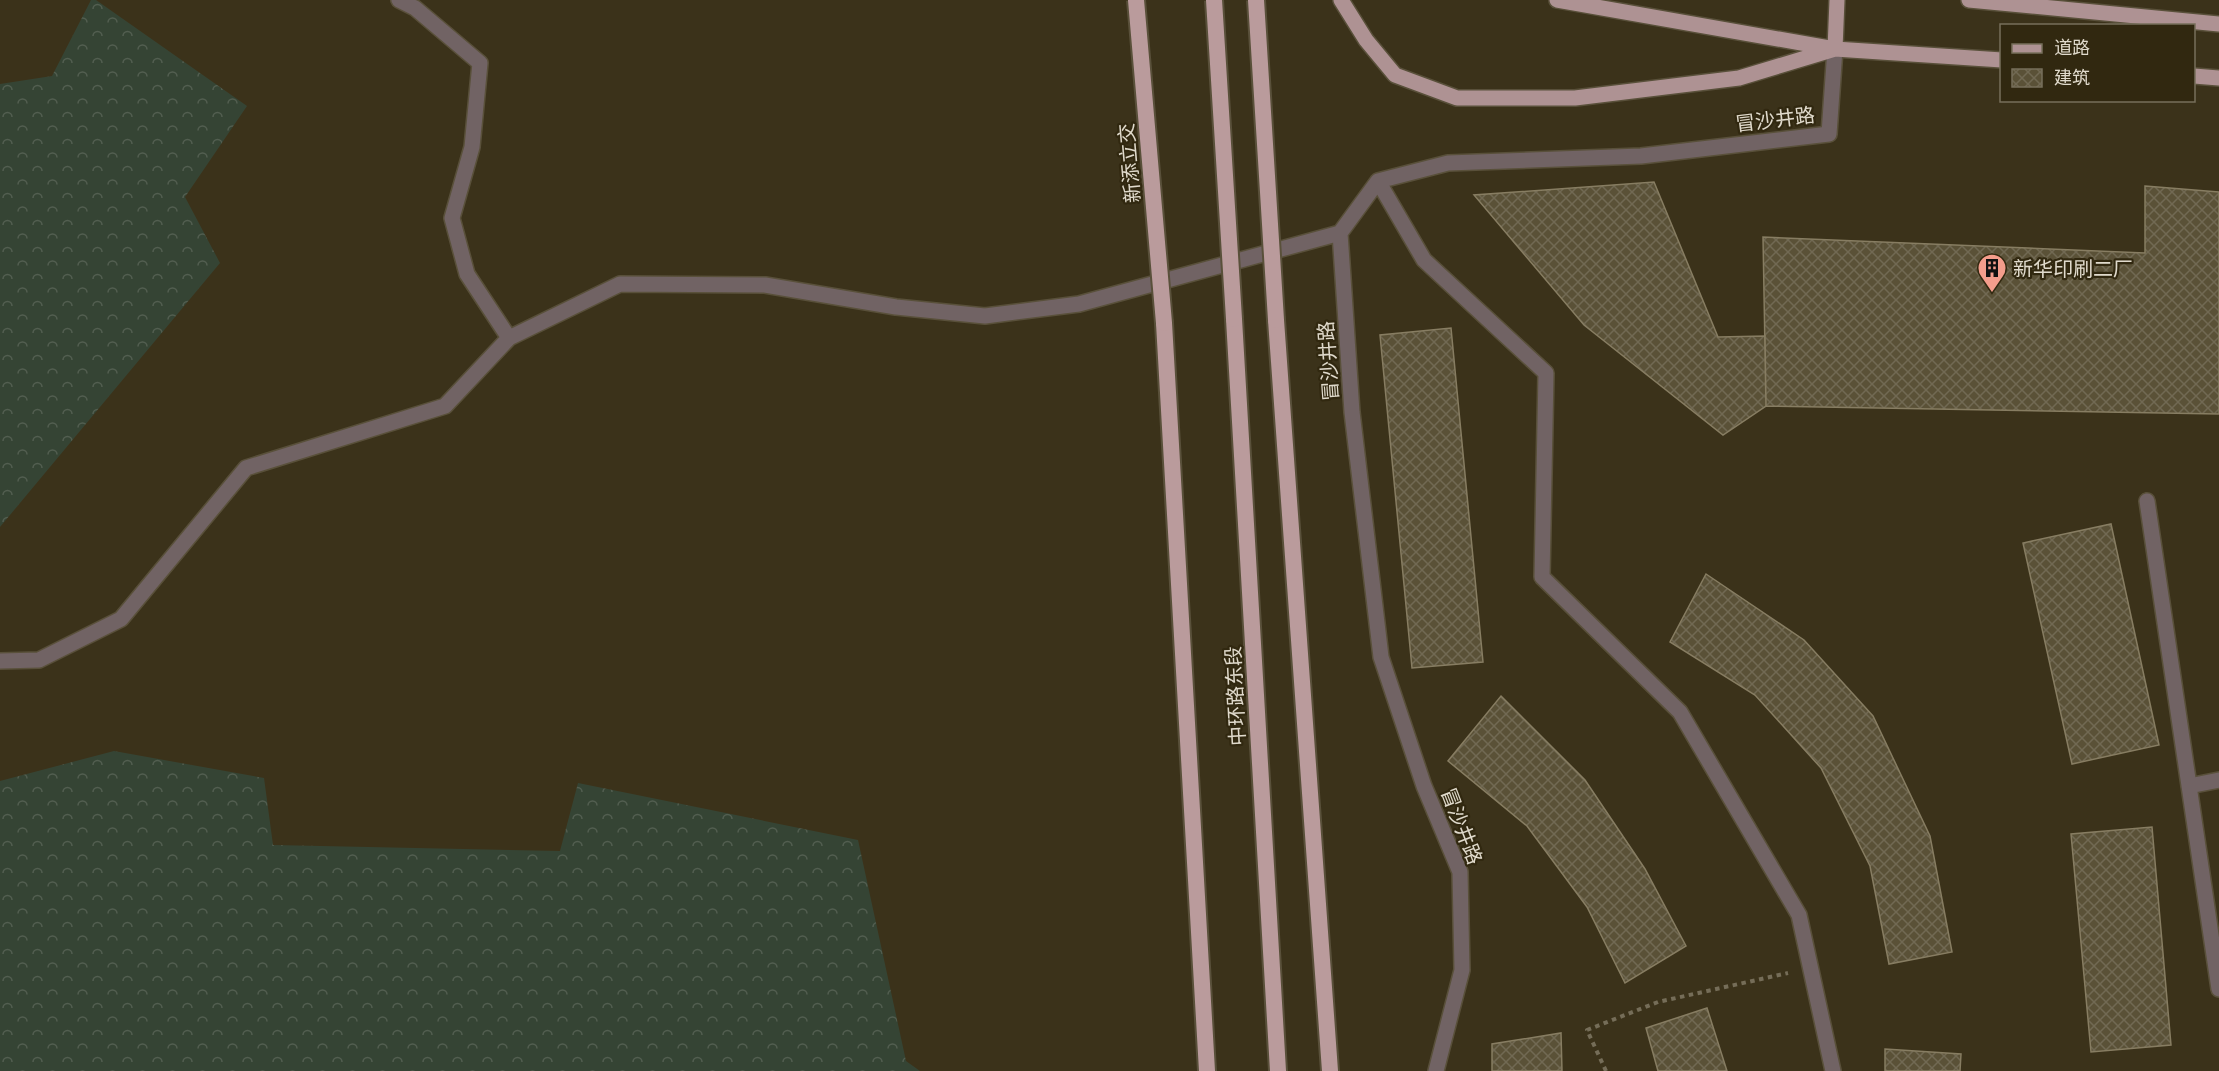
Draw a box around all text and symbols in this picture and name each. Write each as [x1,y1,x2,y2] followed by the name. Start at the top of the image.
[2000,24,2195,102] legend
[2054,37,2090,58] text: 道路
[2054,67,2090,88] text: 建筑
[1734,103,1816,135] street label: 冒沙井路
[1114,122,1144,204] street label: 新添立交
[1976,252,2008,294] building icon: 新华印刷二厂
[2013,257,2133,280] place label: 新华印刷二厂
[1314,320,1342,402] street label: 冒沙井路
[1221,645,1249,747] street label: 中环路东段
[1437,785,1487,867] street label: 冒沙井路

